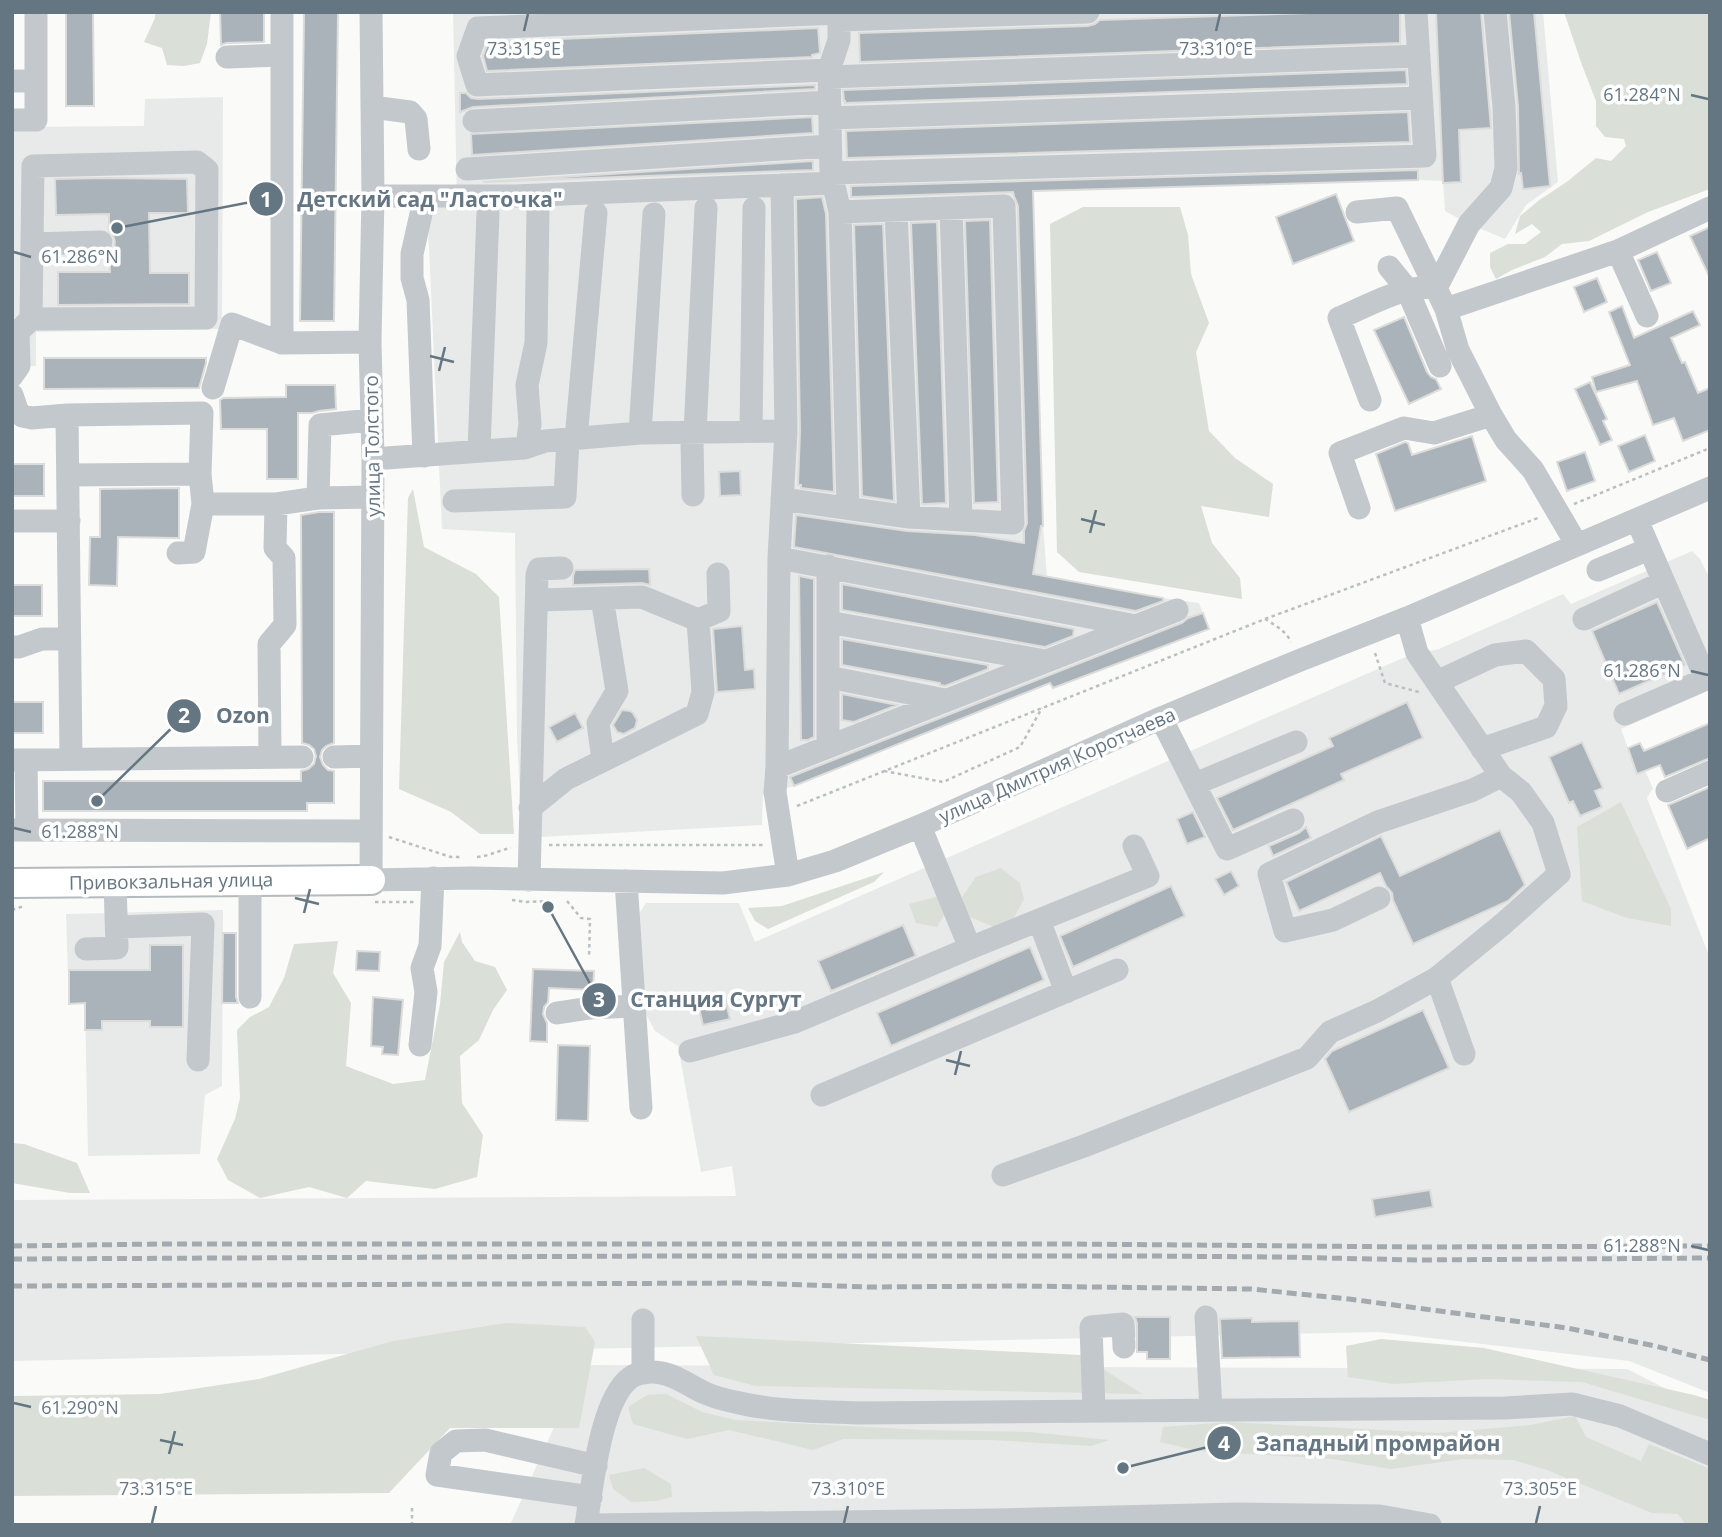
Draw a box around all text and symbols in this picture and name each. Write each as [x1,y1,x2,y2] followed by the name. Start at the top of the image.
[487,36,561,60] text: 73.315°E
[1179,36,1253,60] text: 73.310°E
[1603,82,1681,106] text: 61.284°N
[249,178,577,220] callout: Детский сад "Ласточка"
[260,185,272,213] text: 1
[297,185,563,213] text: Детский сад "Ласточка"
[41,244,119,268] text: 61.286°N
[358,375,386,517] street label: улица Толстого
[1603,658,1681,682] text: 61.286°N
[167,695,284,737] callout: Ozon
[178,701,190,729] text: 2
[216,701,270,729] text: Ozon
[935,701,1179,829] street label: улица Дмитрия Коротчаева
[41,819,119,843] text: 61.288°N
[69,866,273,896] street label: Привокзальная улица
[581,979,816,1021] callout: Станция Сургут
[593,985,605,1013] text: 3
[630,985,802,1013] text: Станция Сургут
[1603,1233,1681,1257] text: 61.288°N
[41,1395,119,1419] text: 61.290°N
[1207,1422,1515,1464] callout: Западный промрайон
[1218,1429,1230,1457] text: 4
[1256,1429,1500,1457] text: Западный промрайон
[119,1476,193,1500] text: 73.315°E
[811,1476,885,1500] text: 73.310°E
[1503,1476,1577,1500] text: 73.305°E

